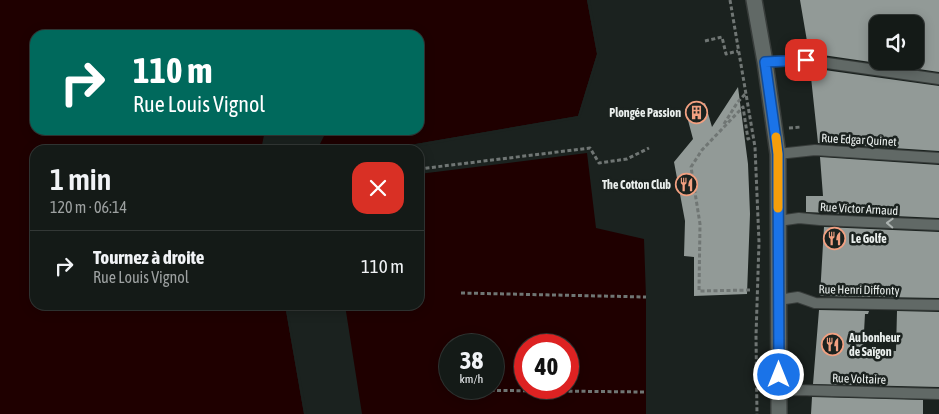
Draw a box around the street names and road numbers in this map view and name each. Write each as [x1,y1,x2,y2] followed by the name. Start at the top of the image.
[821,131,898,149] street label: Rue Edgar Quinet
[819,200,899,218] street label: Rue Victor Arnaud
[818,282,900,298] street label: Rue Henri Diffonty
[832,371,886,387] street label: Rue Voltaire

